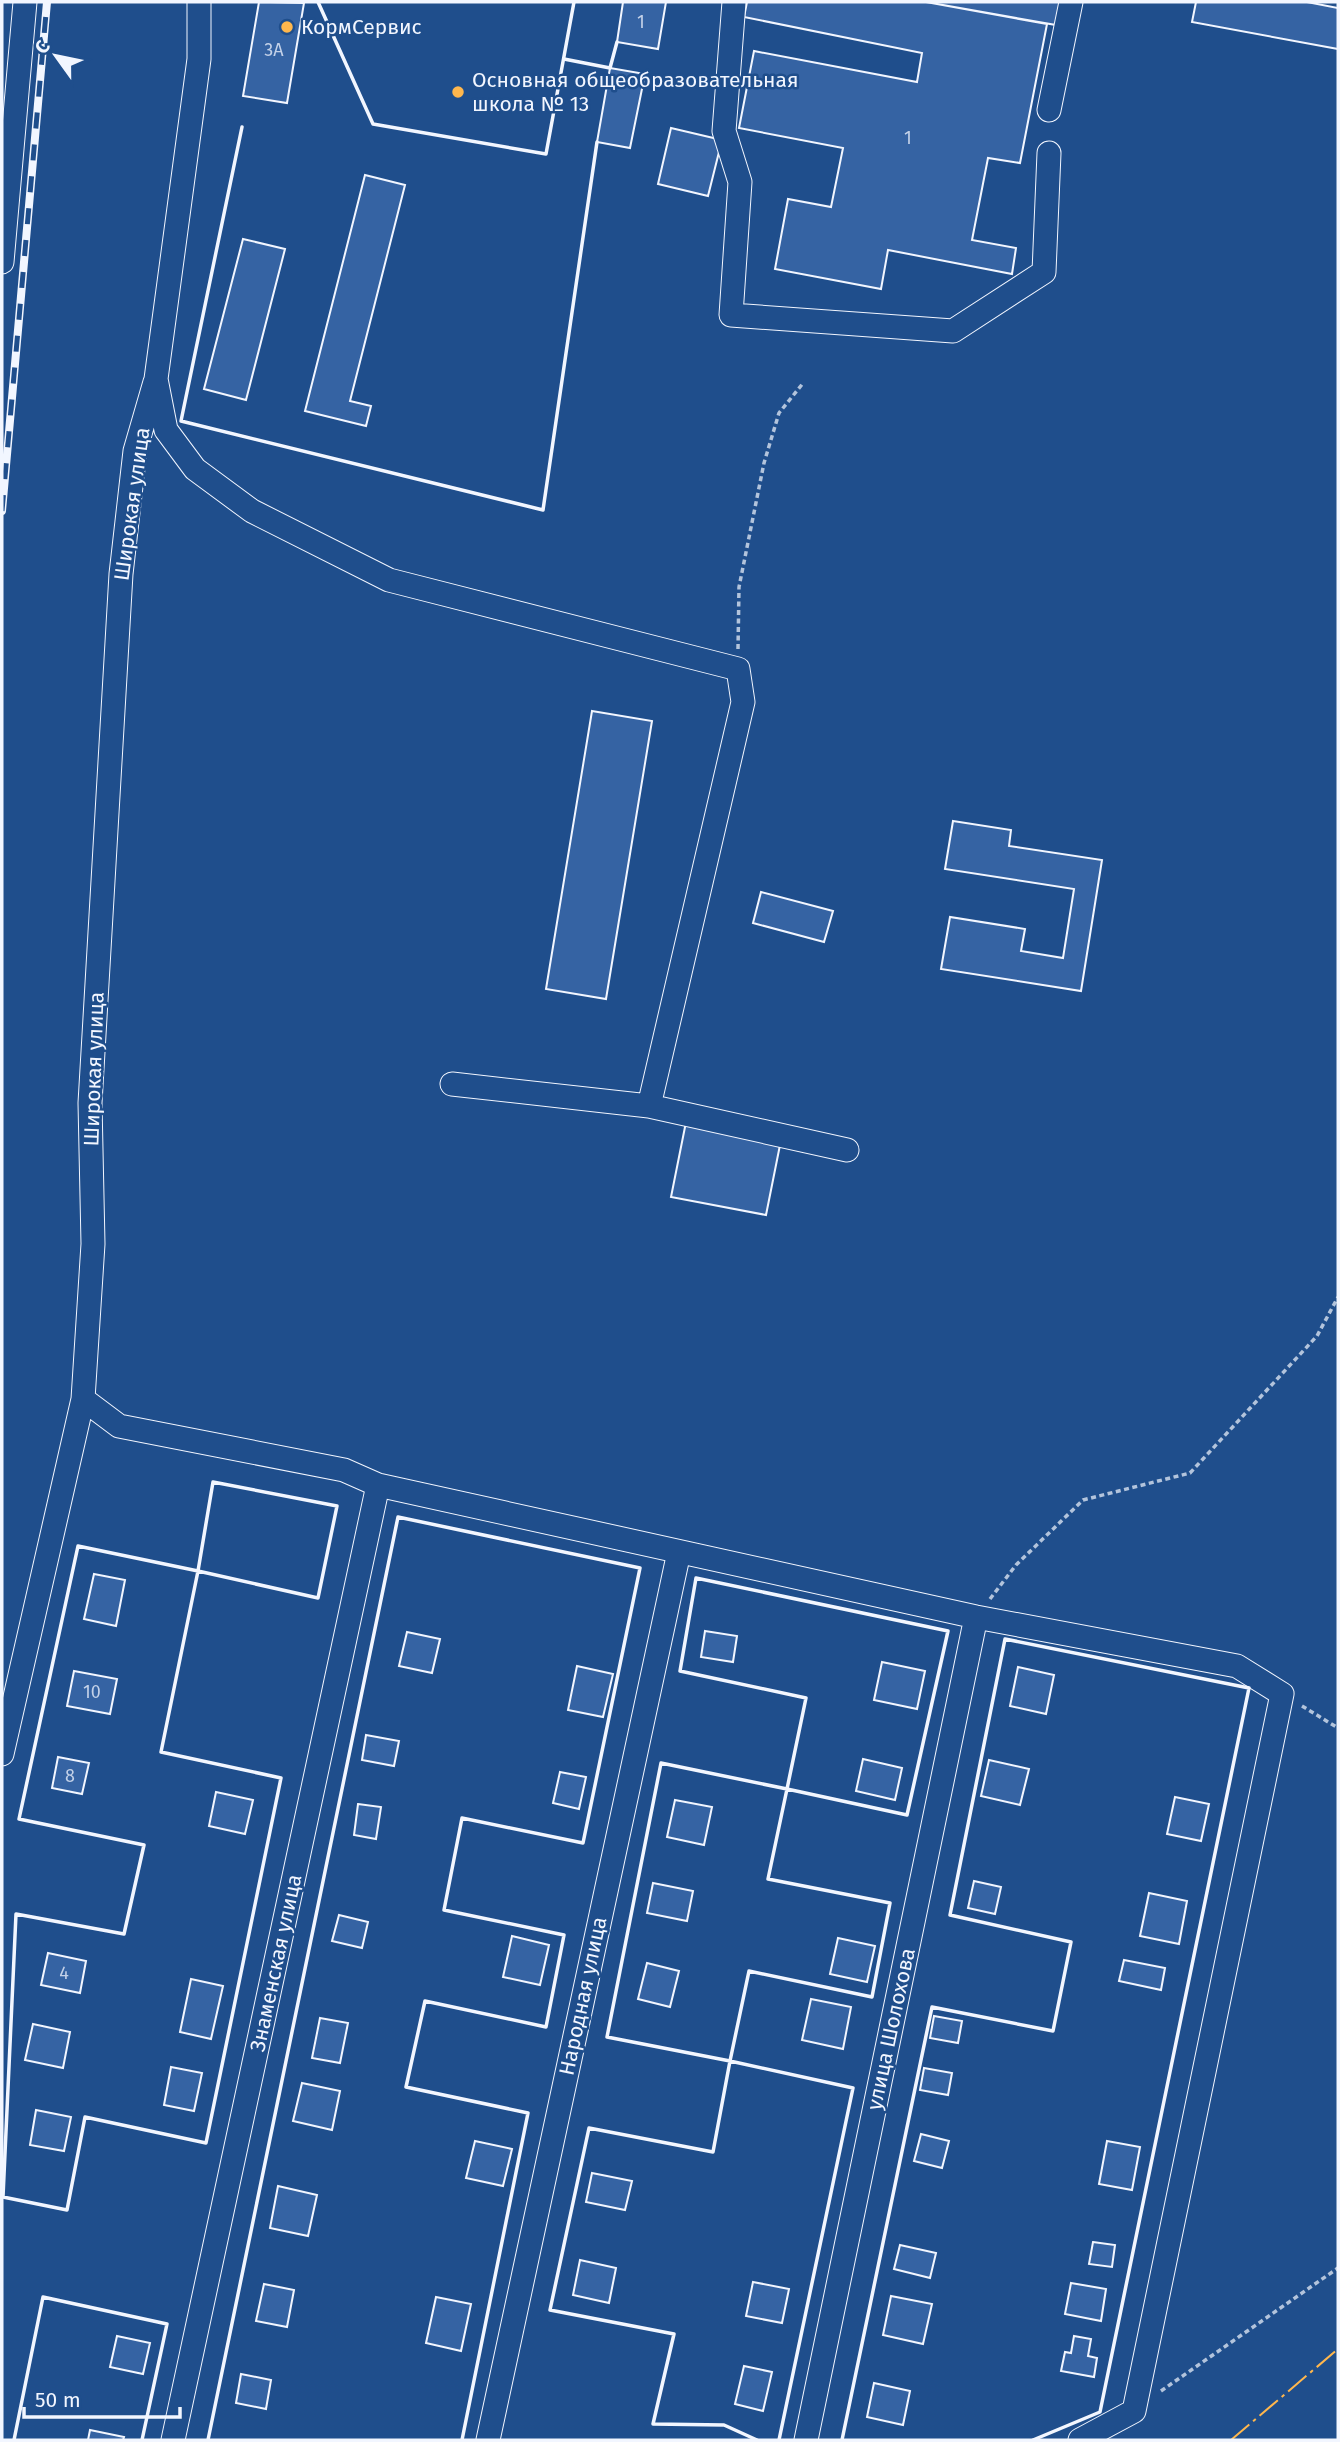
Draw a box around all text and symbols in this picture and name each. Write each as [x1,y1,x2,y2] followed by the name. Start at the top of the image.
[637,11,645,33] house number: 1
[301,14,422,40] place label: КормСервис
[279,19,295,35] marker: КормСервис
[21,21,91,91] north arrow
[30,36,55,58] text: С
[264,39,284,61] house number: 3А
[472,67,799,117] place label: Основная общеобразовательная школа № 13
[450,84,466,100] marker: Основная общеобразовательная школа № 13
[904,127,912,149] house number: 1
[108,426,156,582] street label: Широкая улица
[78,991,110,1147] street label: Широкая улица
[83,1681,101,1703] house number: 10
[65,1765,75,1787] house number: 8
[245,1872,307,2054] street label: Знаменская улица
[553,1914,613,2078] street label: Народная улица
[861,1946,921,2112] street label: улица Шолохова
[59,1962,69,1984] house number: 4
[24,2376,180,2420] scale bar
[35,2387,81,2413] text: 50 m

